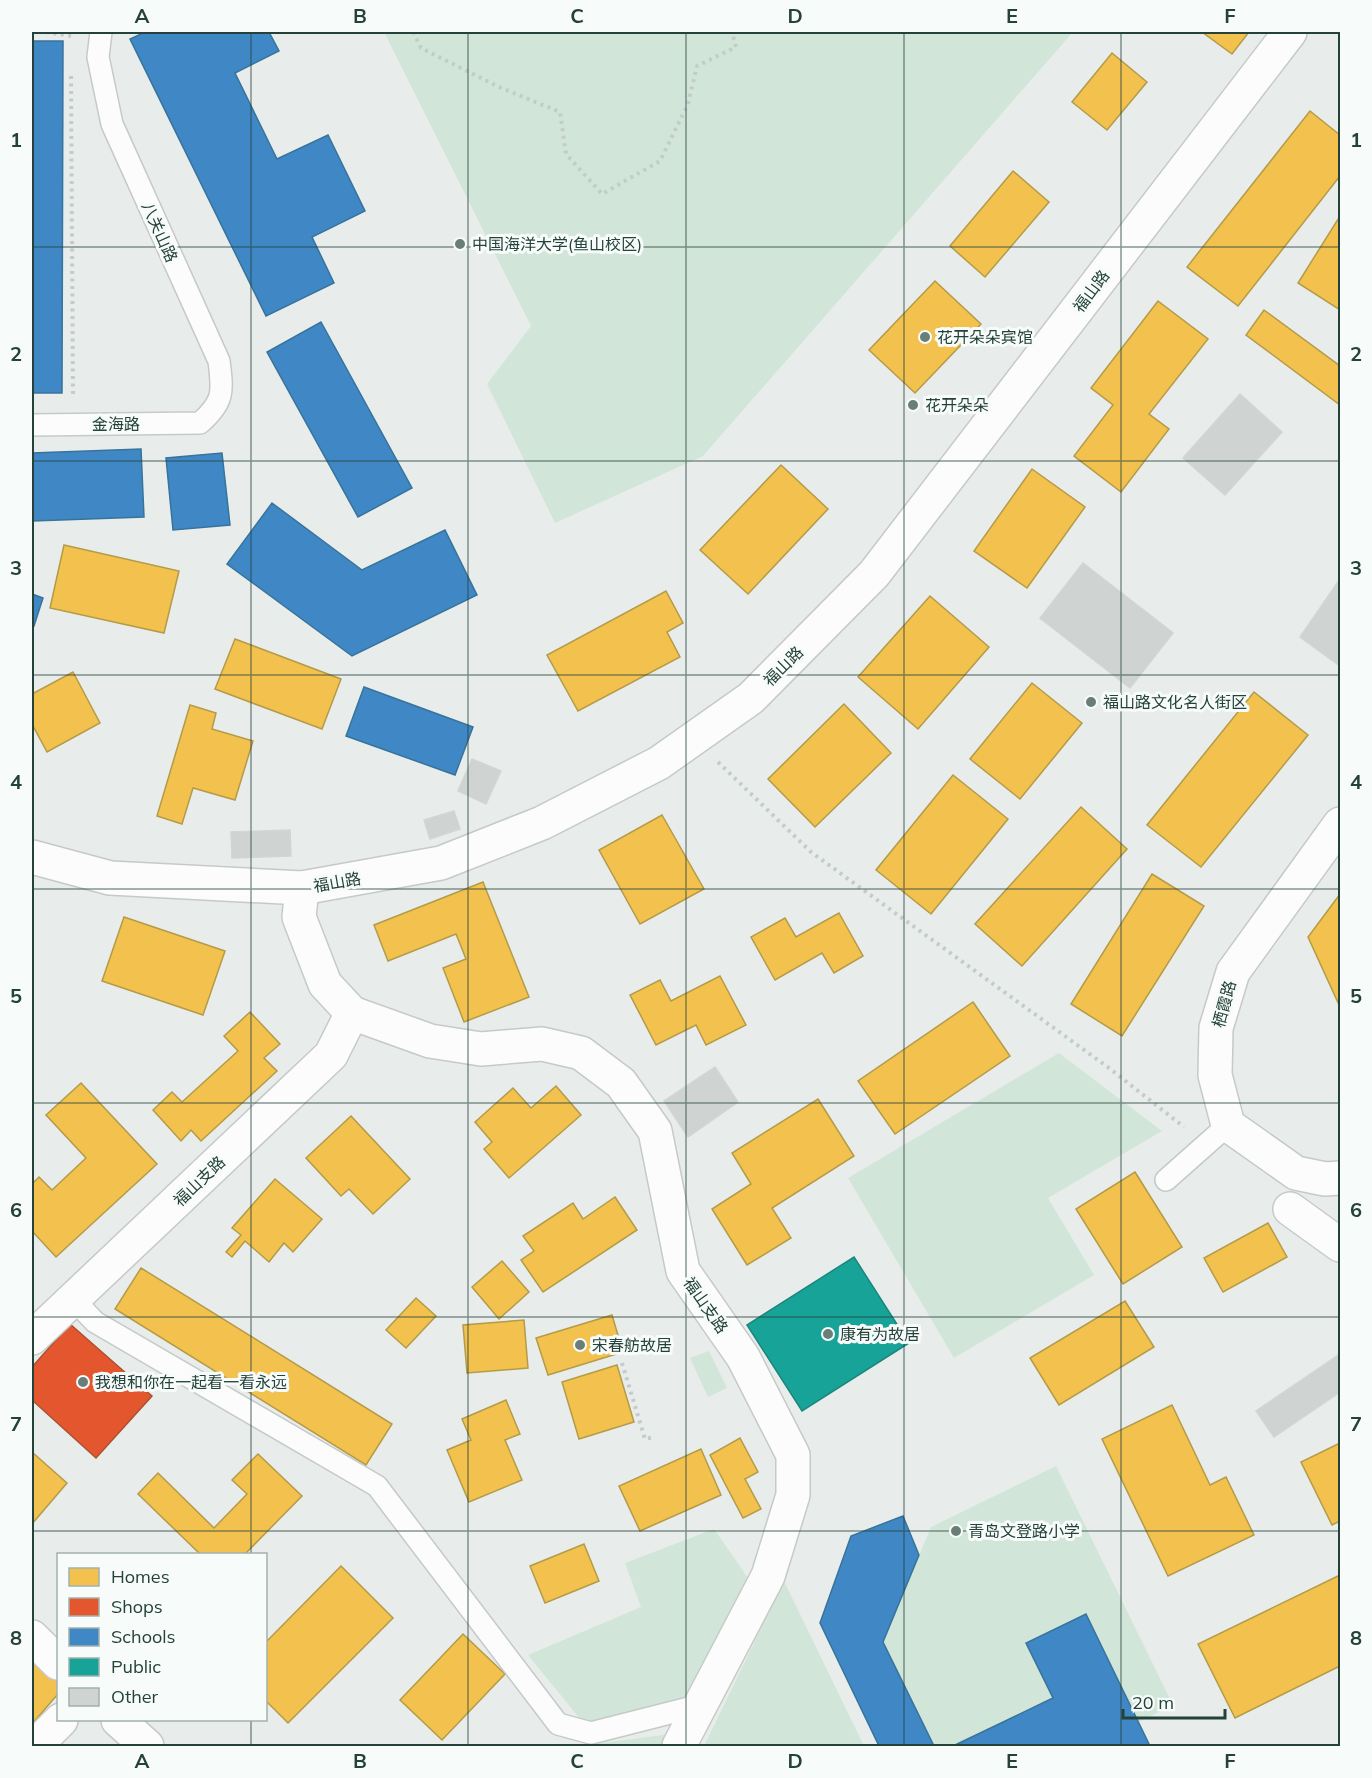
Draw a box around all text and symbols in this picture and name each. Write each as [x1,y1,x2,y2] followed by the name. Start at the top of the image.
[135,3,150,28] text: A
[353,3,367,28] text: B
[570,3,584,28] text: C
[787,3,803,28] text: D
[1006,3,1018,28] text: E
[1224,3,1236,28] text: F
[10,127,22,152] text: 1
[1350,127,1362,152] text: 1
[138,199,182,265] street label: 八关山路
[472,234,642,254] place label: 中国海洋大学(鱼山校区)
[453,237,467,251] marker: 中国海洋大学(鱼山校区)
[1069,266,1113,316] street label: 福山路
[937,327,1033,347] place label: 花开朵朵宾馆
[918,330,932,344] marker: 花开朵朵宾馆
[10,341,22,366] text: 2
[1350,341,1362,366] text: 2
[925,395,989,415] place label: 花开朵朵
[906,398,920,412] marker: 花开朵朵
[92,414,140,434] street label: 金海路
[10,555,22,580] text: 3
[1350,555,1362,580] text: 3
[759,642,807,690] street label: 福山路
[1103,692,1247,712] place label: 福山路文化名人街区
[1084,695,1098,709] marker: 福山路文化名人街区
[10,769,22,794] text: 4
[1350,769,1362,794] text: 4
[312,868,362,896] street label: 福山路
[1208,978,1240,1030] street label: 栖霞路
[10,983,22,1008] text: 5
[1350,983,1362,1008] text: 5
[169,1152,229,1210] street label: 福山支路
[10,1197,22,1222] text: 6
[1350,1197,1362,1222] text: 6
[679,1273,733,1337] street label: 福山支路
[840,1324,920,1344] place label: 康有为故居
[821,1327,835,1341] marker: 康有为故居
[592,1335,672,1355] place label: 宋春舫故居
[573,1338,587,1352] marker: 宋春舫故居
[95,1372,287,1392] place label: 我想和你在一起看一看永远
[76,1375,90,1389] marker: 我想和你在一起看一看永远
[10,1411,22,1436] text: 7
[1350,1411,1362,1436] text: 7
[968,1521,1080,1541] place label: 青岛文登路小学
[949,1524,963,1538] marker: 青岛文登路小学
[57,1553,267,1721] legend
[111,1565,170,1588] text: Homes
[111,1595,163,1618] text: Shops
[10,1625,22,1650] text: 8
[111,1625,176,1648] text: Schools
[1350,1625,1362,1650] text: 8
[111,1655,161,1678] text: Public
[1123,1682,1225,1720] scale bar
[111,1685,159,1708] text: Other
[1132,1691,1174,1714] text: 20 m
[135,1748,150,1773] text: A
[353,1748,367,1773] text: B
[570,1748,584,1773] text: C
[787,1748,803,1773] text: D
[1006,1748,1018,1773] text: E
[1224,1748,1236,1773] text: F

